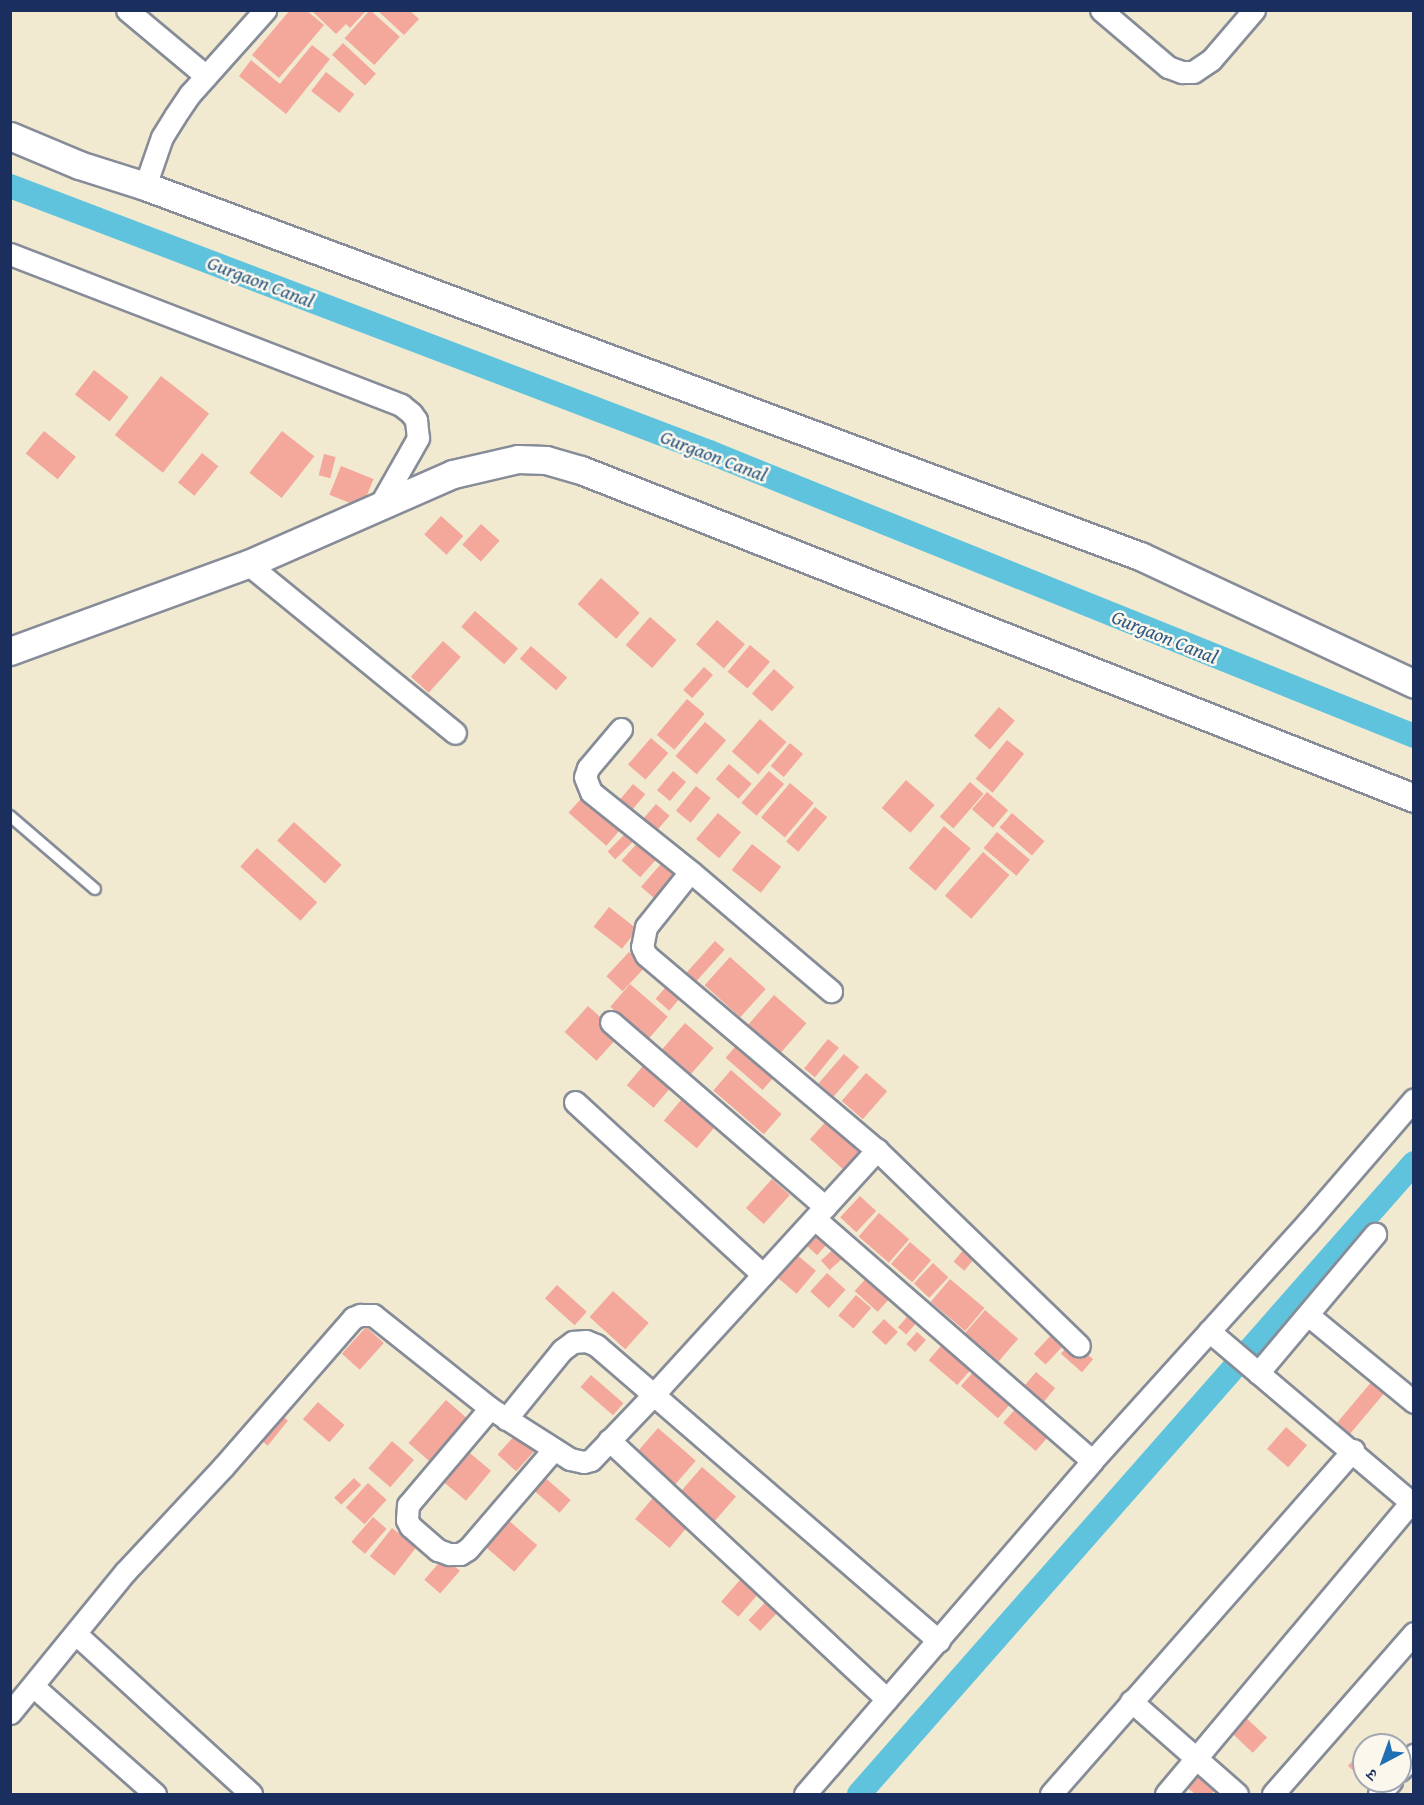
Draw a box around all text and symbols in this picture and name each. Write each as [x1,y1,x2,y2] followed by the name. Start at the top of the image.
[204,250,318,312] water label: Gurgaon Canal
[657,424,771,486] water label: Gurgaon Canal
[1108,604,1222,668] water label: Gurgaon Canal
[1352,1733,1412,1793] north arrow
[1361,1763,1382,1787] text: उ

